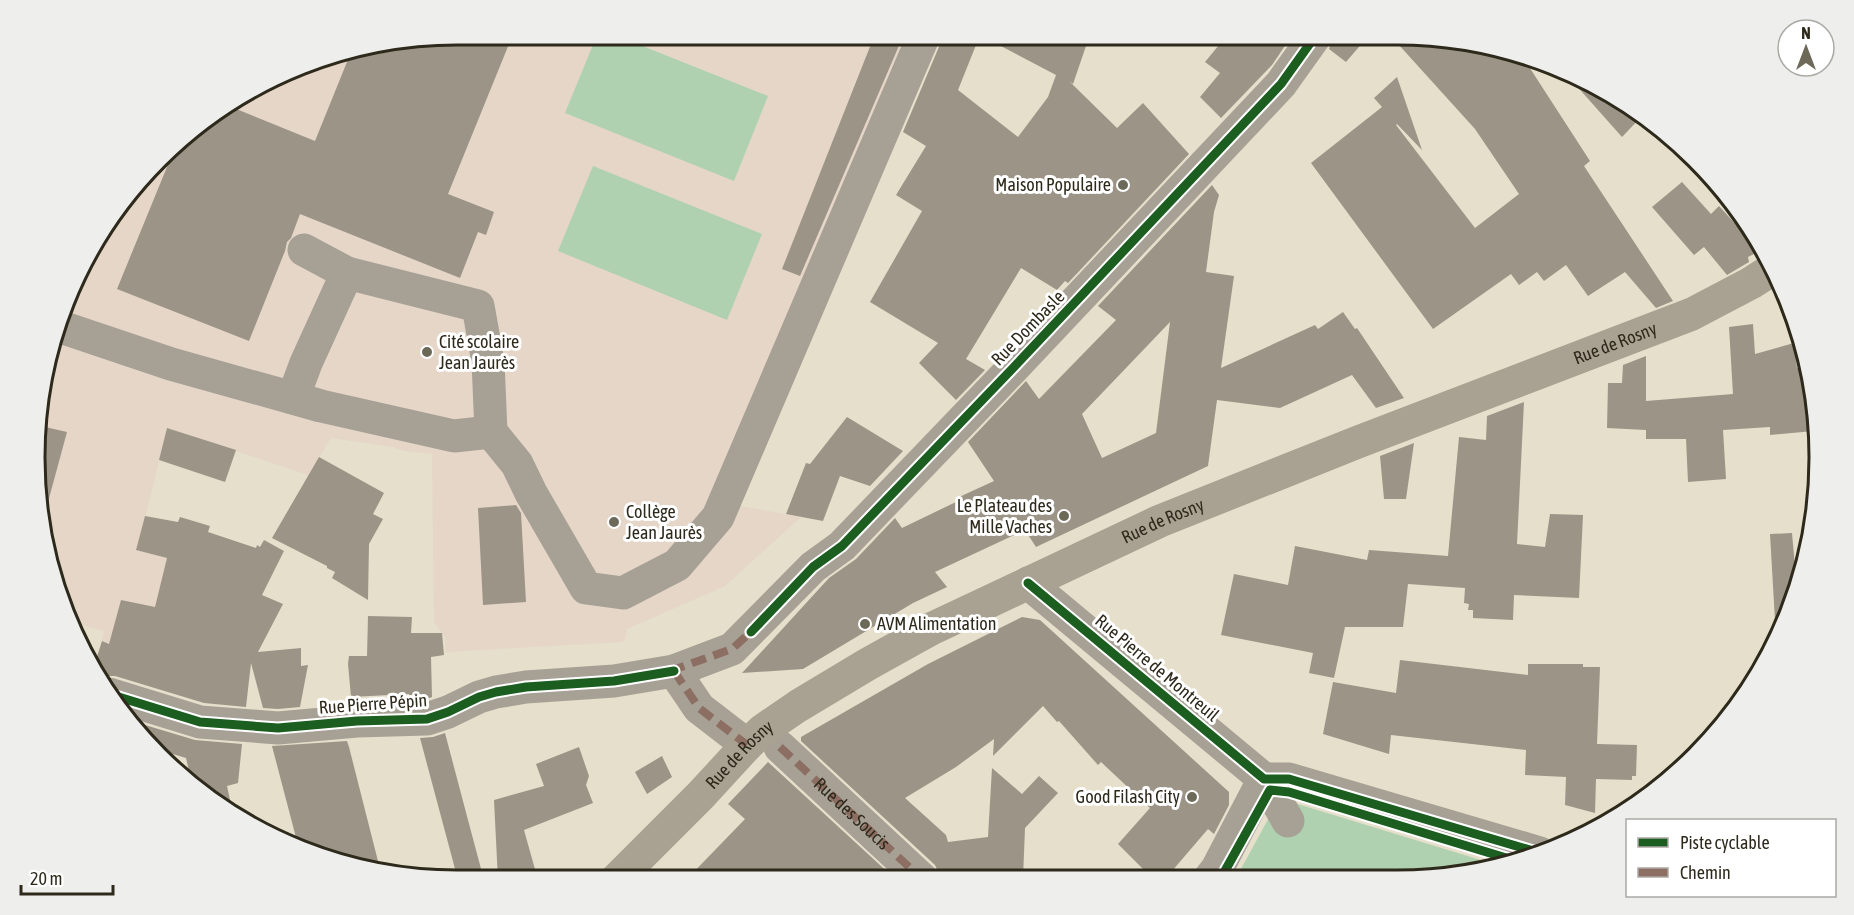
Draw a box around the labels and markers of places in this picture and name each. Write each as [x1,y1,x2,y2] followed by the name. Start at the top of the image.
[995,174,1111,195] place label: Maison Populaire
[1116,178,1130,192] marker: Maison Populaire
[439,331,519,373] place label: Cité scolaire Jean Jaurès
[420,345,434,359] marker: Cité scolaire Jean Jaurès
[957,495,1052,537] place label: Le Plateau des Mille Vaches
[626,501,702,543] place label: Collège Jean Jaurès
[1057,509,1071,523] marker: Le Plateau des Mille Vaches
[607,515,621,529] marker: Collège Jean Jaurès
[877,613,996,634] place label: AVM Alimentation
[858,617,872,631] marker: AVM Alimentation
[1076,786,1180,807] place label: Good Filash City
[1185,790,1199,804] marker: Good Filash City

